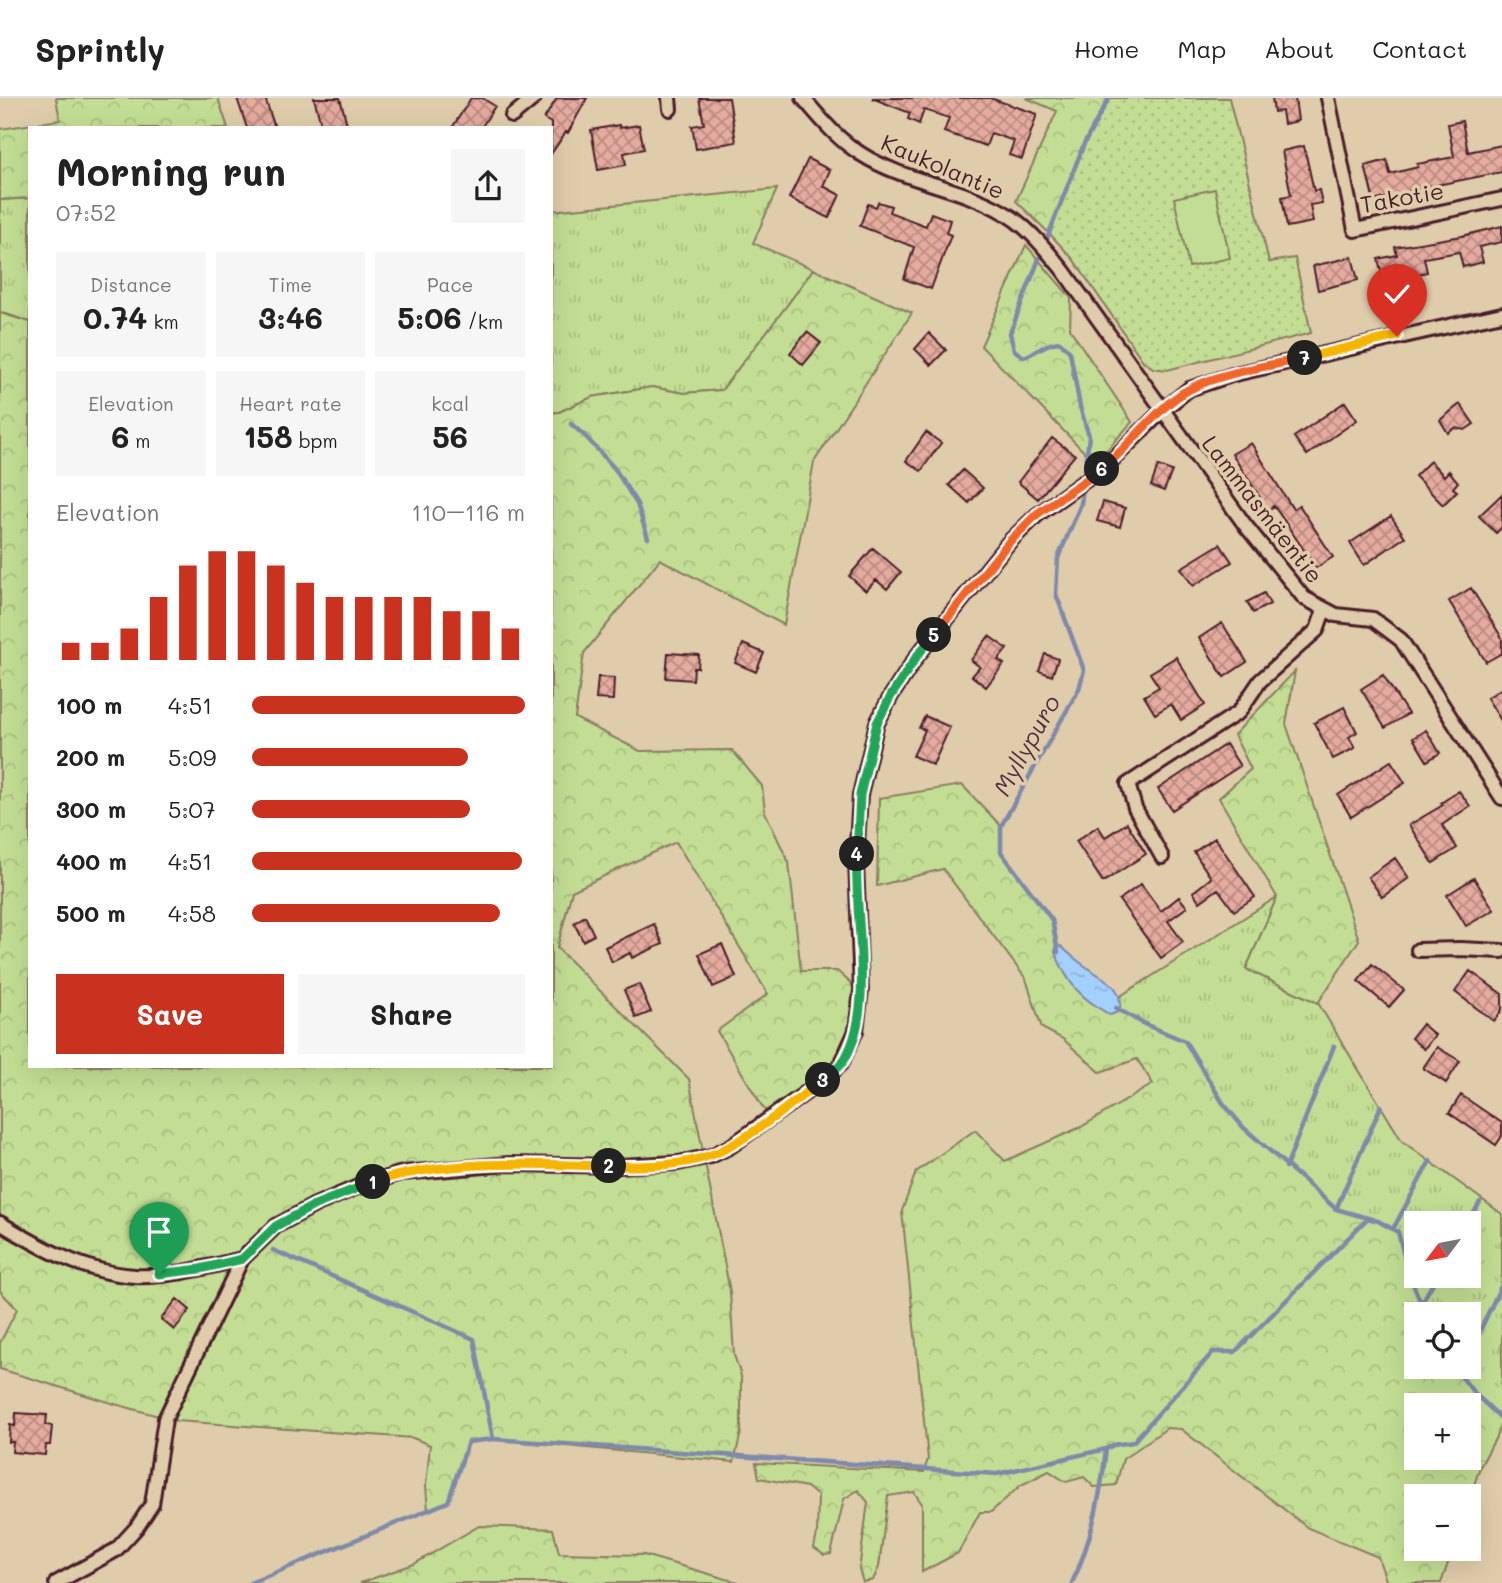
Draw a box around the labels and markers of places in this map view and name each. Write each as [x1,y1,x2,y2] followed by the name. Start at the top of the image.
[1367,264,1427,336] pin
[1288,341,1322,376] pin: 7
[1084,452,1120,486] pin: 6
[916,618,951,652] pin: 5
[840,836,874,872] pin: 4
[806,1062,840,1098] pin: 3
[592,1148,626,1184] pin: 2
[356,1164,390,1200] pin: 1
[129,1202,189,1274] pin

